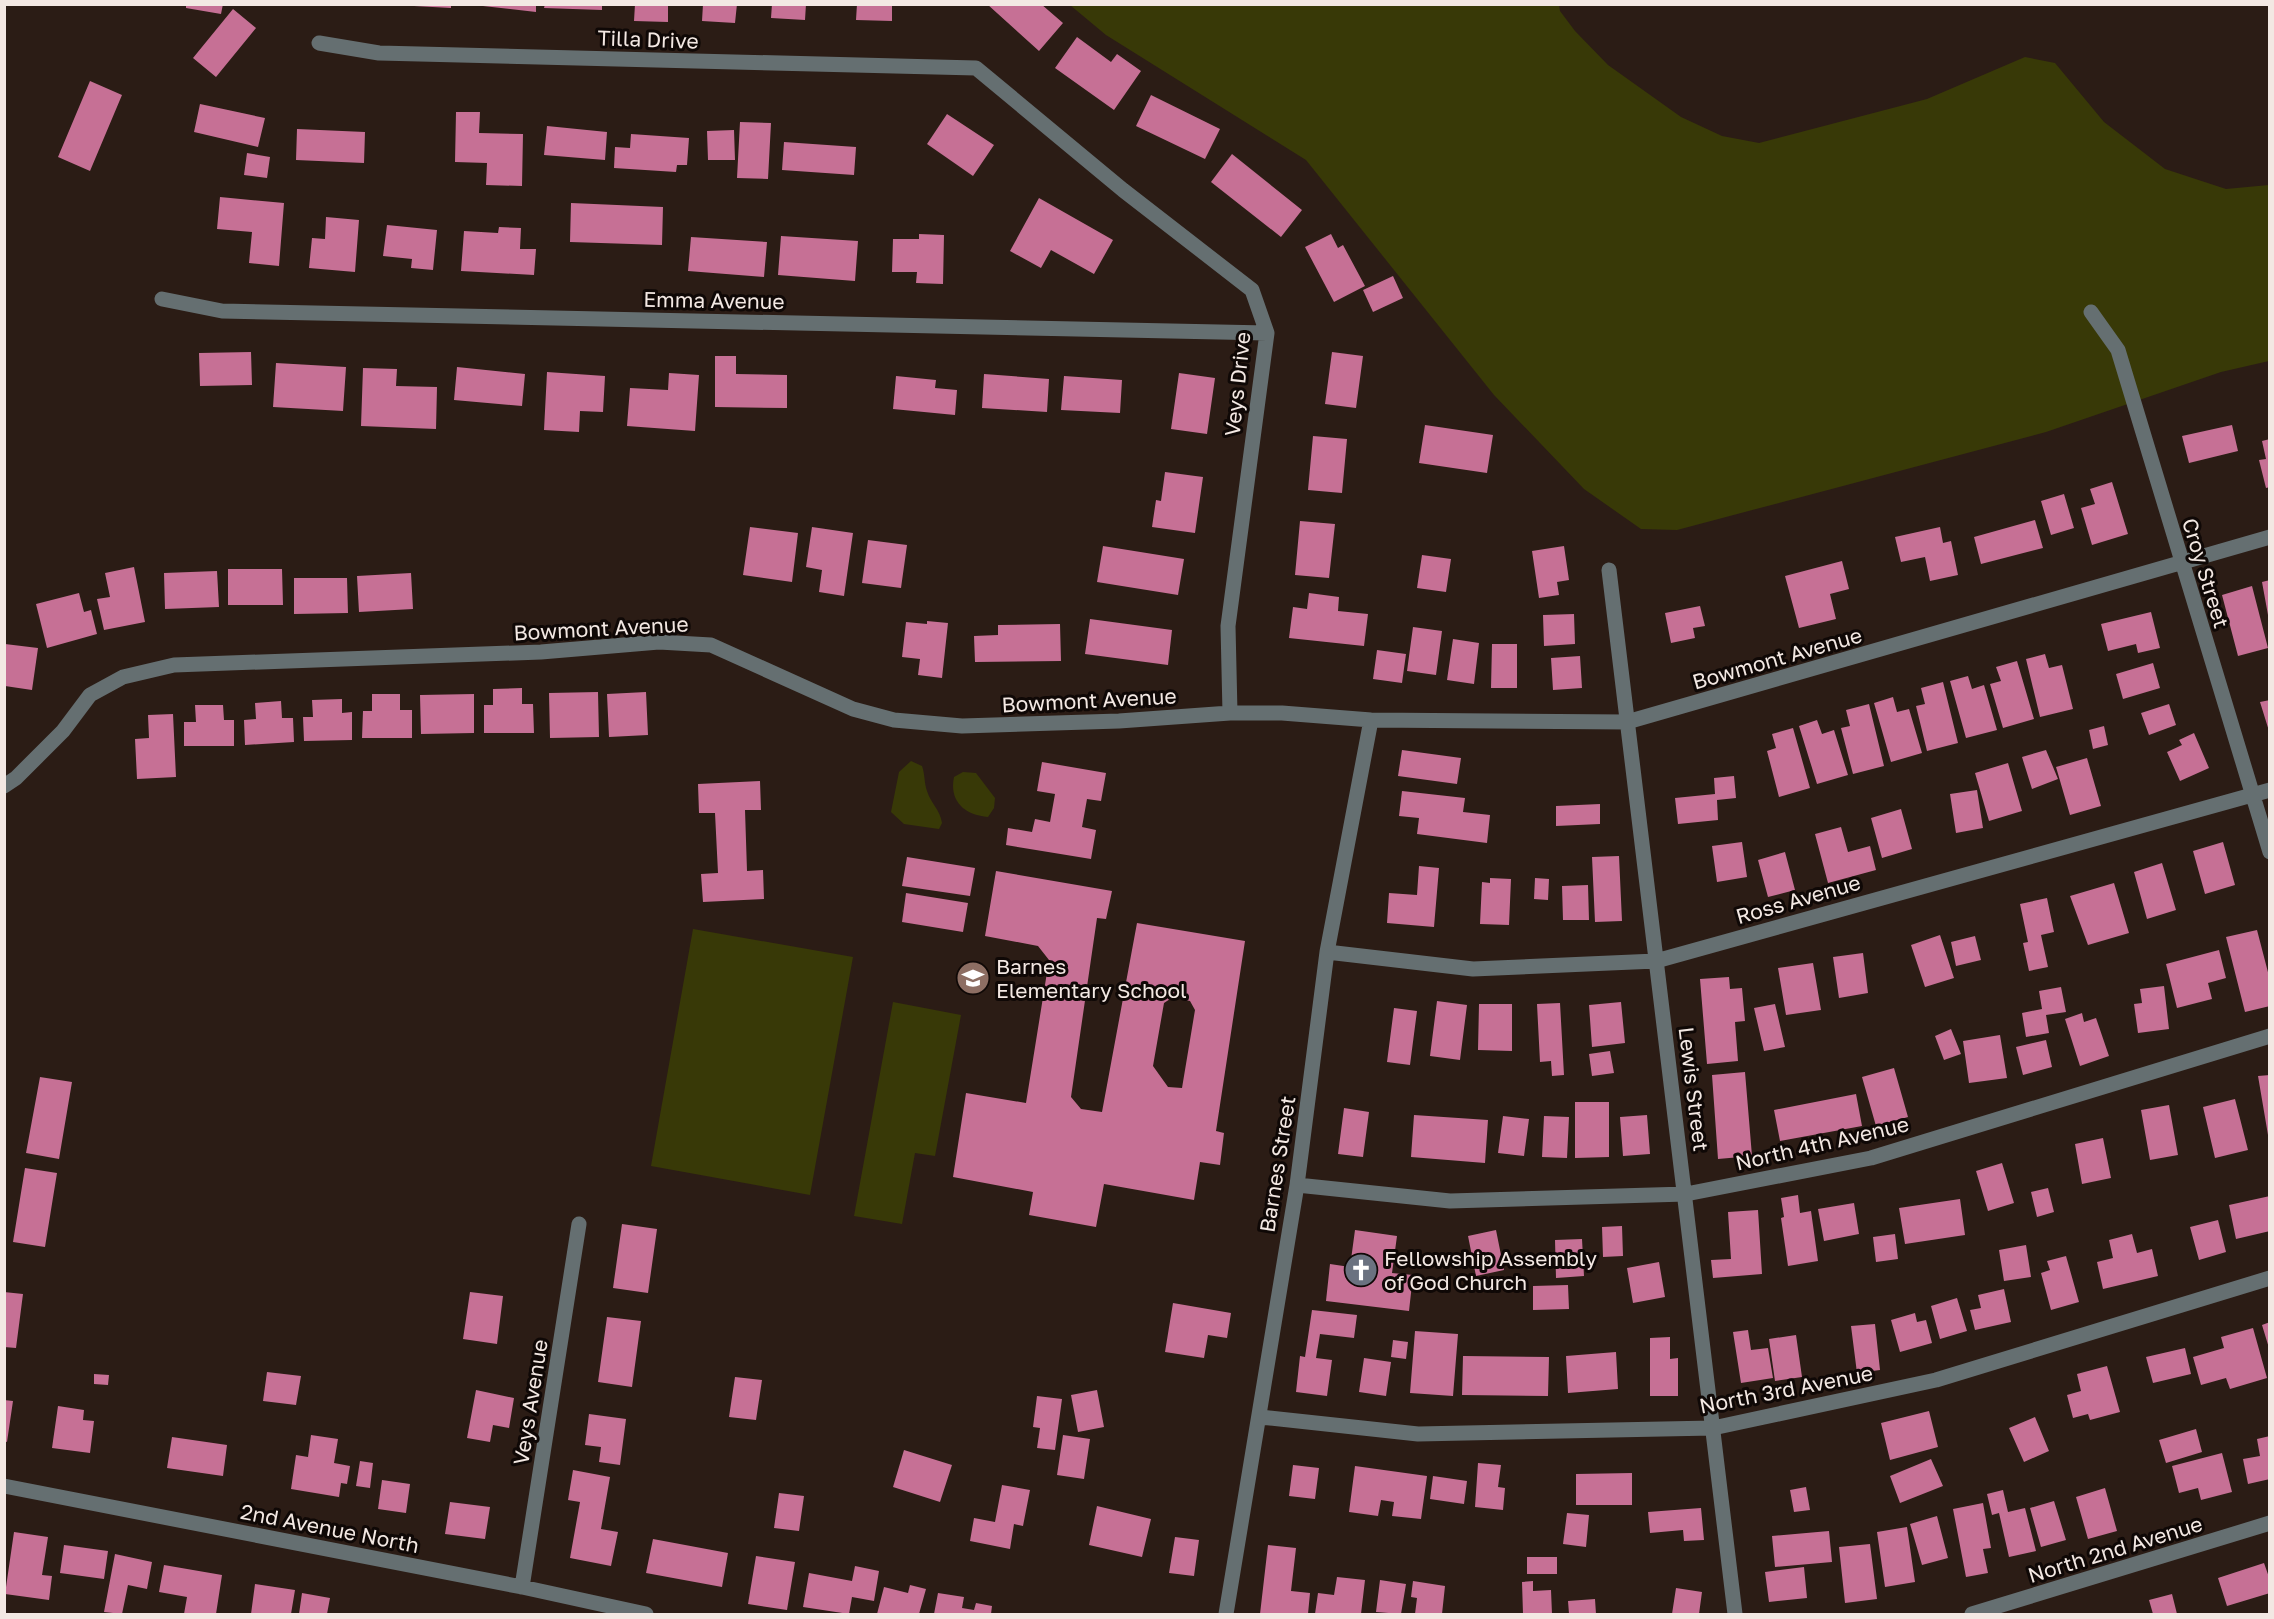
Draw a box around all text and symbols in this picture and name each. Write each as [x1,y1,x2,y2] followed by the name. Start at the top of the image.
[597,24,699,54] street label: Tilla Drive
[643,286,785,314] street label: Emma Avenue
[1219,331,1255,437] street label: Veys Drive
[2177,515,2235,631] street label: Croy Street
[513,610,689,646] street label: Bowmont Avenue
[1689,621,1865,695] street label: Bowmont Avenue
[1001,682,1177,718] street label: Bowmont Avenue
[1733,869,1863,929] street label: Ross Avenue
[996,953,1187,1003] place label: Barnes Elementary School
[955,960,991,996] school or university icon: Barnes Elementary School
[1673,1025,1715,1153] street label: Lewis Street
[1253,1094,1301,1234] street label: Barnes Street
[1733,1110,1911,1176] street label: North 4th Avenue
[1384,1245,1597,1295] place label: Fellowship Assembly of God Church
[1343,1252,1379,1288] church icon: Fellowship Assembly of God Church
[507,1337,553,1467] street label: Veys Avenue
[1697,1359,1875,1419] street label: North 3rd Avenue
[239,1498,421,1558] street label: 2nd Avenue North
[2025,1510,2205,1588] street label: North 2nd Avenue

